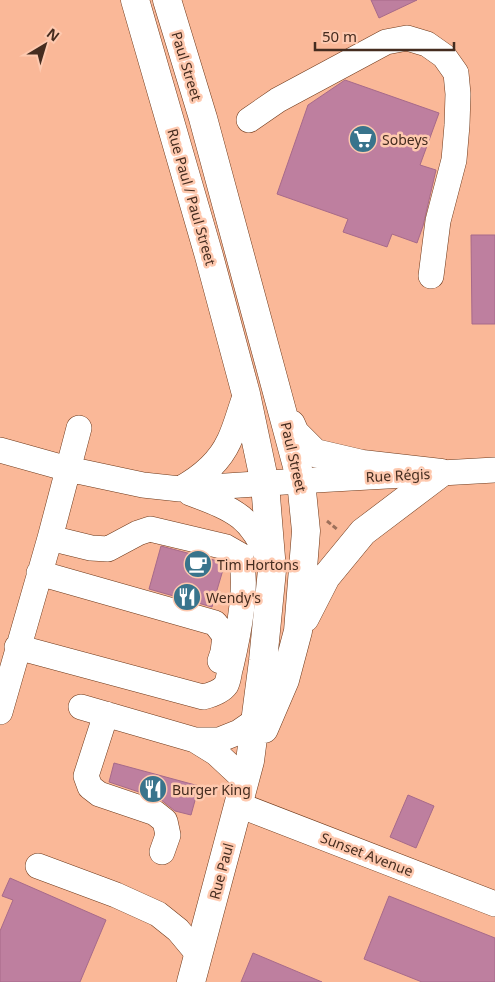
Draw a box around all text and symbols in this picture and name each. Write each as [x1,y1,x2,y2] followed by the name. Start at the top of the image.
[20,20,70,70] north arrow
[315,20,454,52] scale bar
[43,23,64,45] text: N
[322,26,357,46] text: 50 m
[167,29,207,103] street label: Paul Street
[348,124,378,154] supermarket icon: Sobeys
[163,126,221,268] street label: Rue Paul / Paul Street
[382,130,429,149] place label: Sobeys
[277,420,311,494] street label: Paul Street
[365,464,431,486] street label: Rue Régis
[183,549,213,579] cafe icon: Tim Hortons
[217,555,299,574] place label: Tim Hortons
[172,582,202,612] restaurant icon: Wendy's
[206,588,261,607] place label: Wendy's
[138,774,168,804] restaurant icon: Burger King
[172,780,251,799] place label: Burger King
[318,828,416,880] street label: Sunset Avenue
[204,841,238,901] street label: Rue Paul

